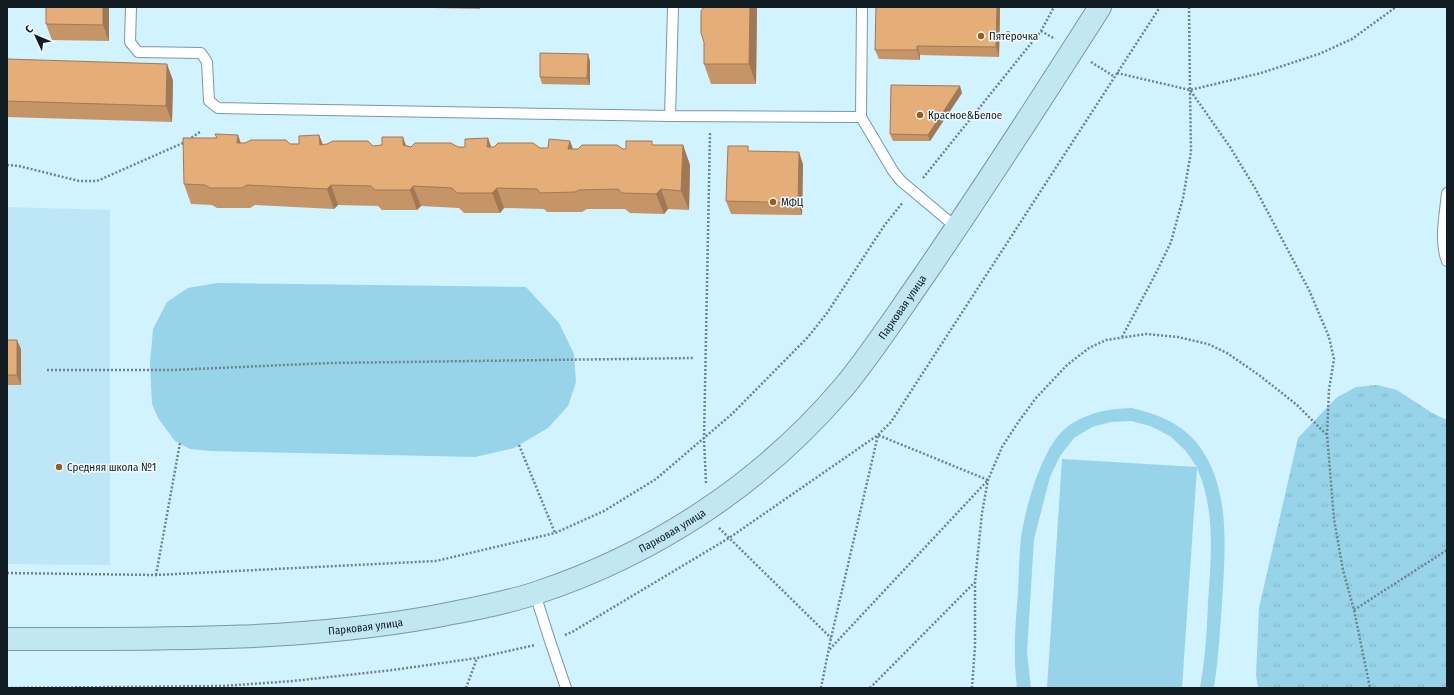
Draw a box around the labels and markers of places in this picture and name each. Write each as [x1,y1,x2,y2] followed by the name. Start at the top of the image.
[989,30,1038,43] place label: Пятёрочка
[976,31,986,41] marker: Пятёрочка
[928,109,1002,122] place label: Красное&Белое
[915,110,925,120] marker: Красное&Белое
[781,196,804,209] place label: МФЦ
[768,197,778,207] marker: МФЦ
[67,461,156,474] place label: Средняя школа №1
[54,462,64,472] marker: Средняя школа №1

